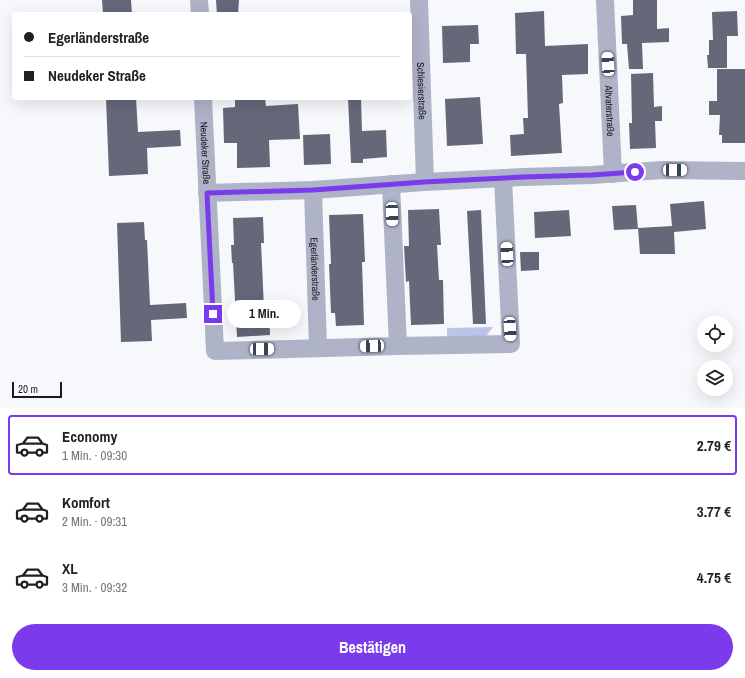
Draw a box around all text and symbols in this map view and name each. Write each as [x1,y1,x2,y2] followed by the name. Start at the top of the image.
[48,27,149,48] text: Egerländerstraße
[601,52,615,76] car
[415,62,429,120] street label: Schlesierstraße
[48,65,146,86] text: Neudeker Straße
[602,84,618,137] street label: Altvaterstraße
[198,121,214,185] street label: Neudeker Straße
[626,163,644,181] route start
[663,164,687,176] car
[386,202,398,226] car
[308,237,323,301] street label: Egerländerstraße
[500,242,514,266] car
[227,300,301,328] callout: 1 Min.
[204,305,222,323] route end
[249,305,279,322] text: 1 Min.
[697,316,733,396] map controls
[697,316,733,352] button: locate
[503,317,517,341] car
[360,340,384,352] car
[250,343,274,355] car
[697,360,733,396] button: layers
[12,380,62,399] scale bar
[18,382,38,396] text: 20 m
[62,426,117,447] text: Economy
[14,427,50,463] icon: car
[697,435,731,456] text: 2.79 €
[62,447,127,464] text: 1 Min. · 09:30
[62,492,110,513] text: Komfort
[14,493,50,529] icon: car
[697,501,731,522] text: 3.77 €
[62,513,127,530] text: 2 Min. · 09:31
[62,558,78,579] text: XL
[14,559,50,595] icon: car
[697,567,731,588] text: 4.75 €
[62,579,127,596] text: 3 Min. · 09:32
[12,624,733,670] button: Bestätigen

